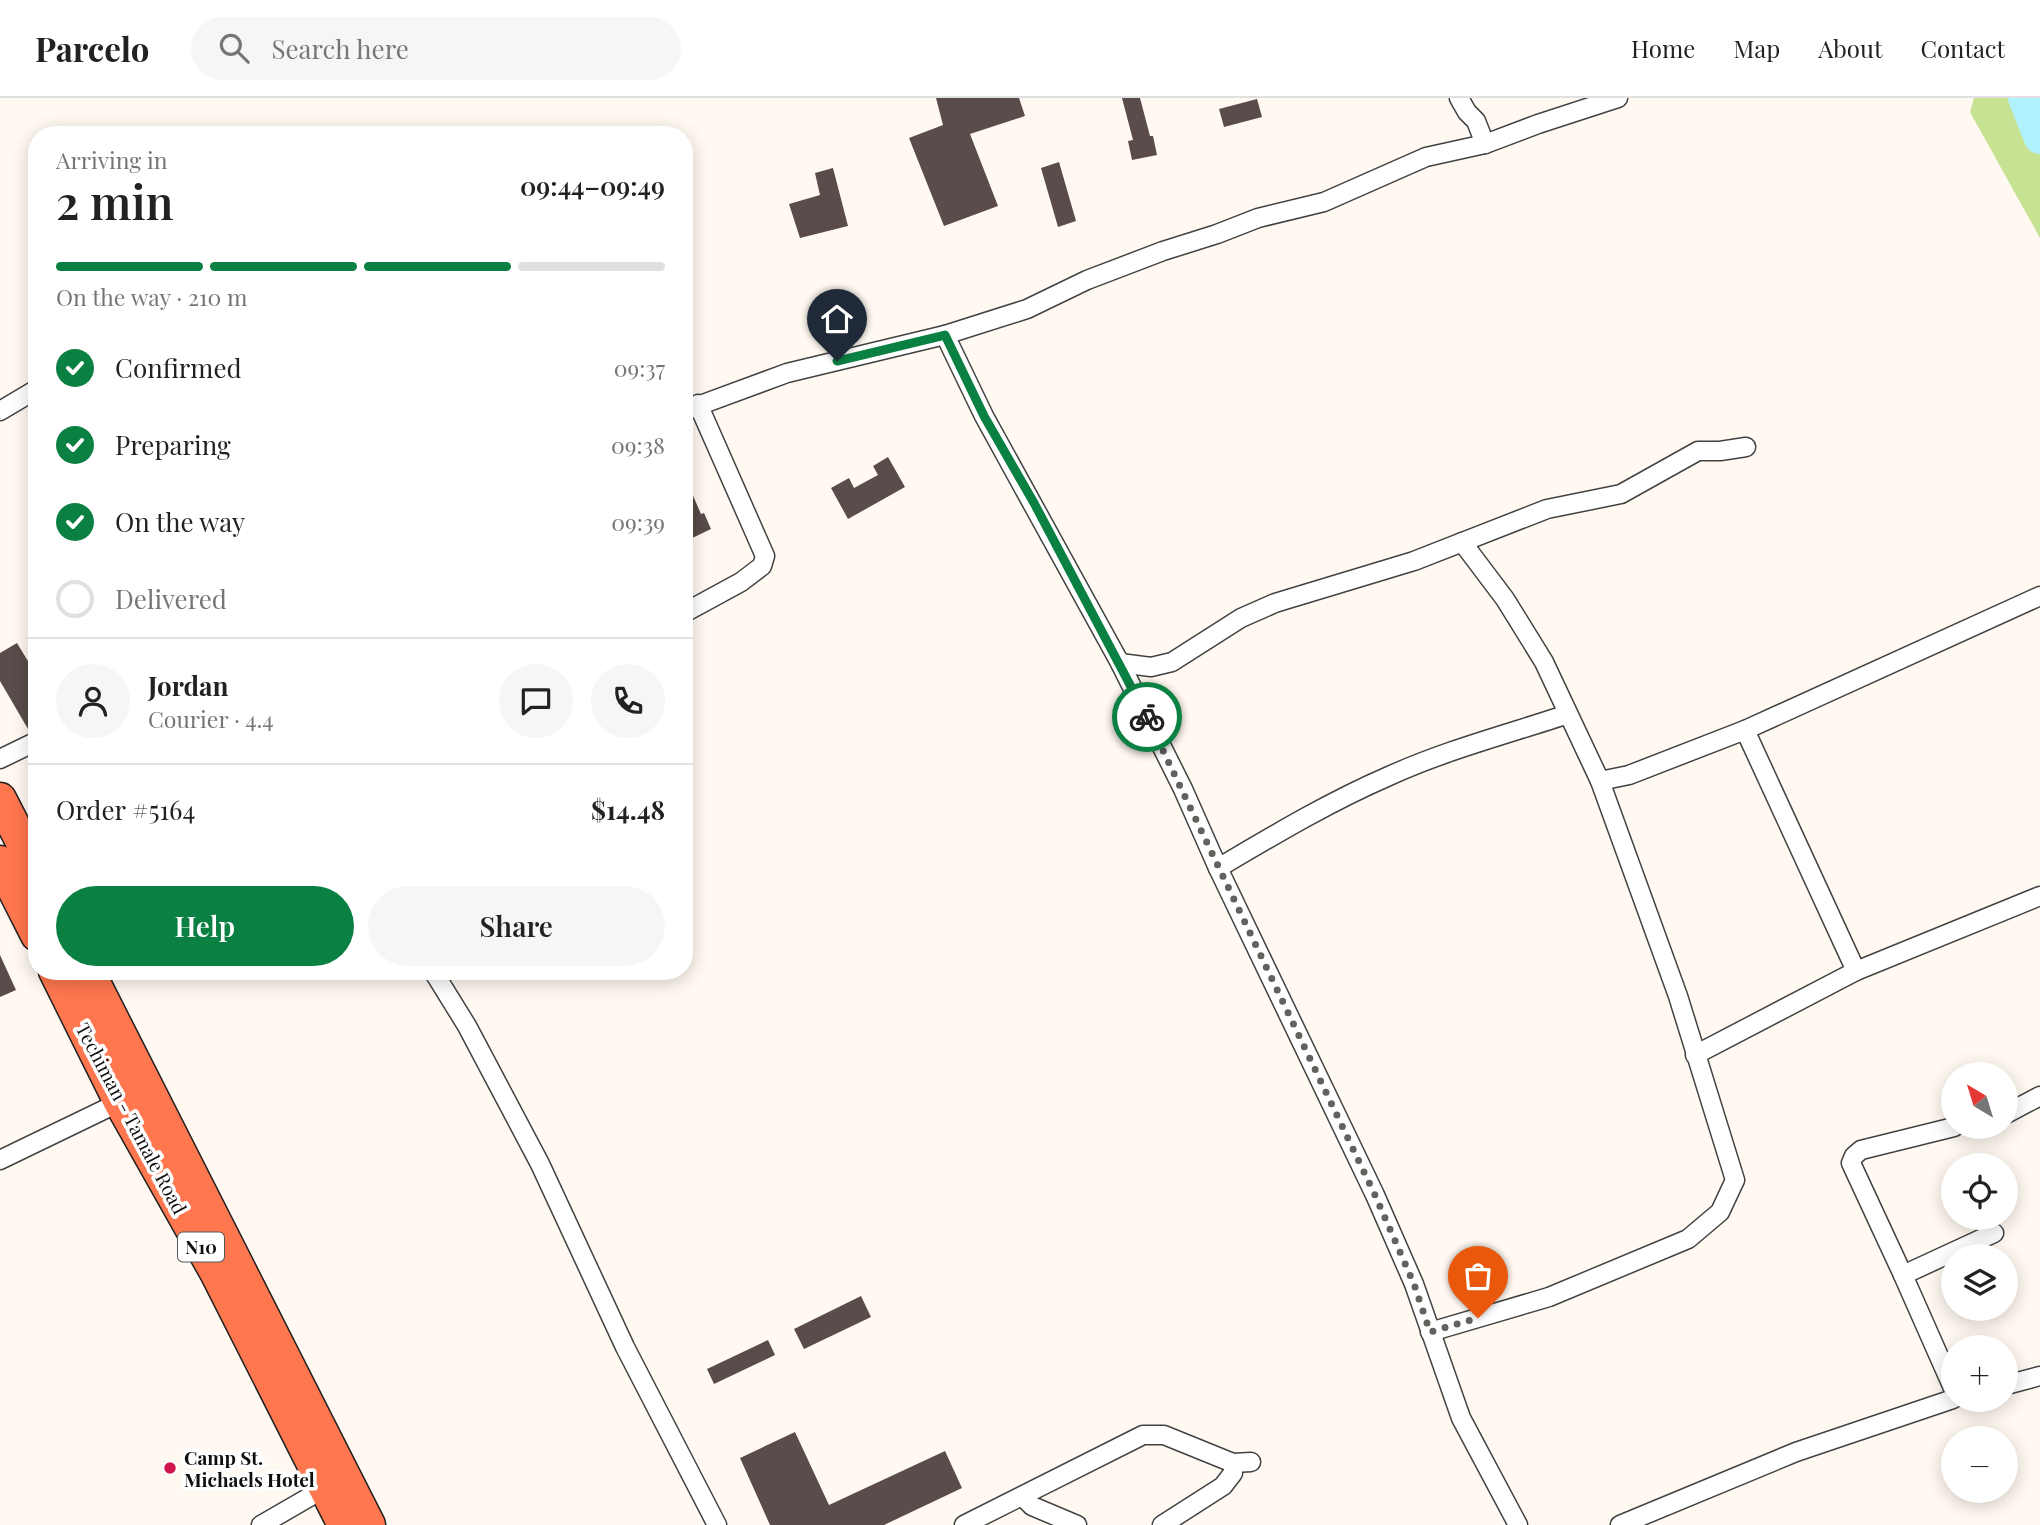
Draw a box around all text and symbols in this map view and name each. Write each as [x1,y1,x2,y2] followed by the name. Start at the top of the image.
[191,17,681,80] search box
[35,26,149,70] text: Parcelo
[215,29,253,67] icon: search
[271,31,409,66] text: Search here
[1631,32,1695,64] text: Home
[1733,32,1780,64] text: Map
[1818,32,1882,64] text: About
[1920,32,2005,64] text: Contact
[56,144,168,175] text: Arriving in
[520,168,665,203] text: 09:44–09:49
[56,170,174,232] text: 2 min
[56,281,248,312] text: On the way · 210 m
[807,289,867,361] pin
[818,300,856,338] icon: home
[56,349,94,387] icon: check
[115,350,242,385] text: Confirmed
[614,352,665,383] text: 09:37
[56,426,94,464] icon: check
[115,427,231,462] text: Preparing
[611,429,665,460] text: 09:38
[56,503,94,541] icon: check
[115,504,245,539] text: On the way
[611,506,665,537] text: 09:39
[115,581,227,616] text: Delivered
[56,664,130,738] button: person
[499,664,573,738] button: chat
[591,664,665,738] button: phone
[148,668,228,703] text: Jordan
[1112,682,1182,752] courier
[1128,698,1166,736] icon: bike
[148,703,274,734] text: Courier · 4.4
[56,792,195,827] text: Order #5164
[591,792,665,827] text: $14.48
[56,886,354,966] button: Help
[368,886,665,966] button: Share
[71,1018,193,1218] street label: Techiman - Tamale Road
[1941,1062,2018,1139] north arrow
[1941,1062,2018,1503] map controls
[1941,1153,2018,1230] button: locate
[178,1232,224,1262] road number: N10
[1941,1244,2018,1321] button: layers
[1448,1246,1508,1318] pin
[1459,1257,1497,1295] icon: bag
[1941,1335,2018,1412] button: +
[1941,1426,2018,1503] button: −
[184,1444,315,1492] place label: Camp St. Michaels Hotel
[162,1460,178,1476] marker: Camp St. Michaels Hotel

